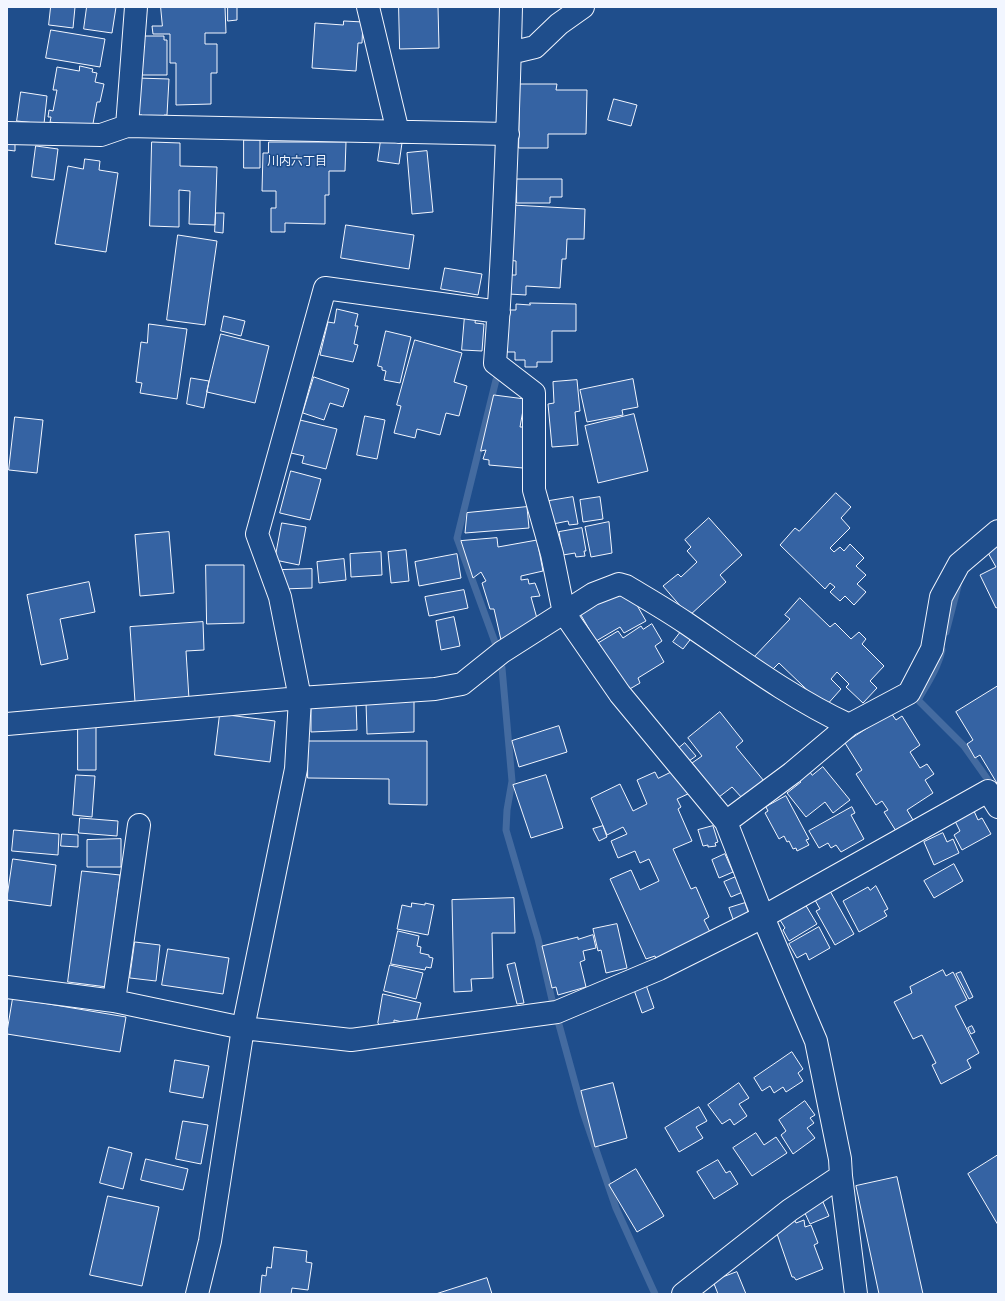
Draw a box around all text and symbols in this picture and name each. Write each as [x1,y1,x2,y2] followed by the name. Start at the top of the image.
[267,154,327,168] district label: 川内六丁目

